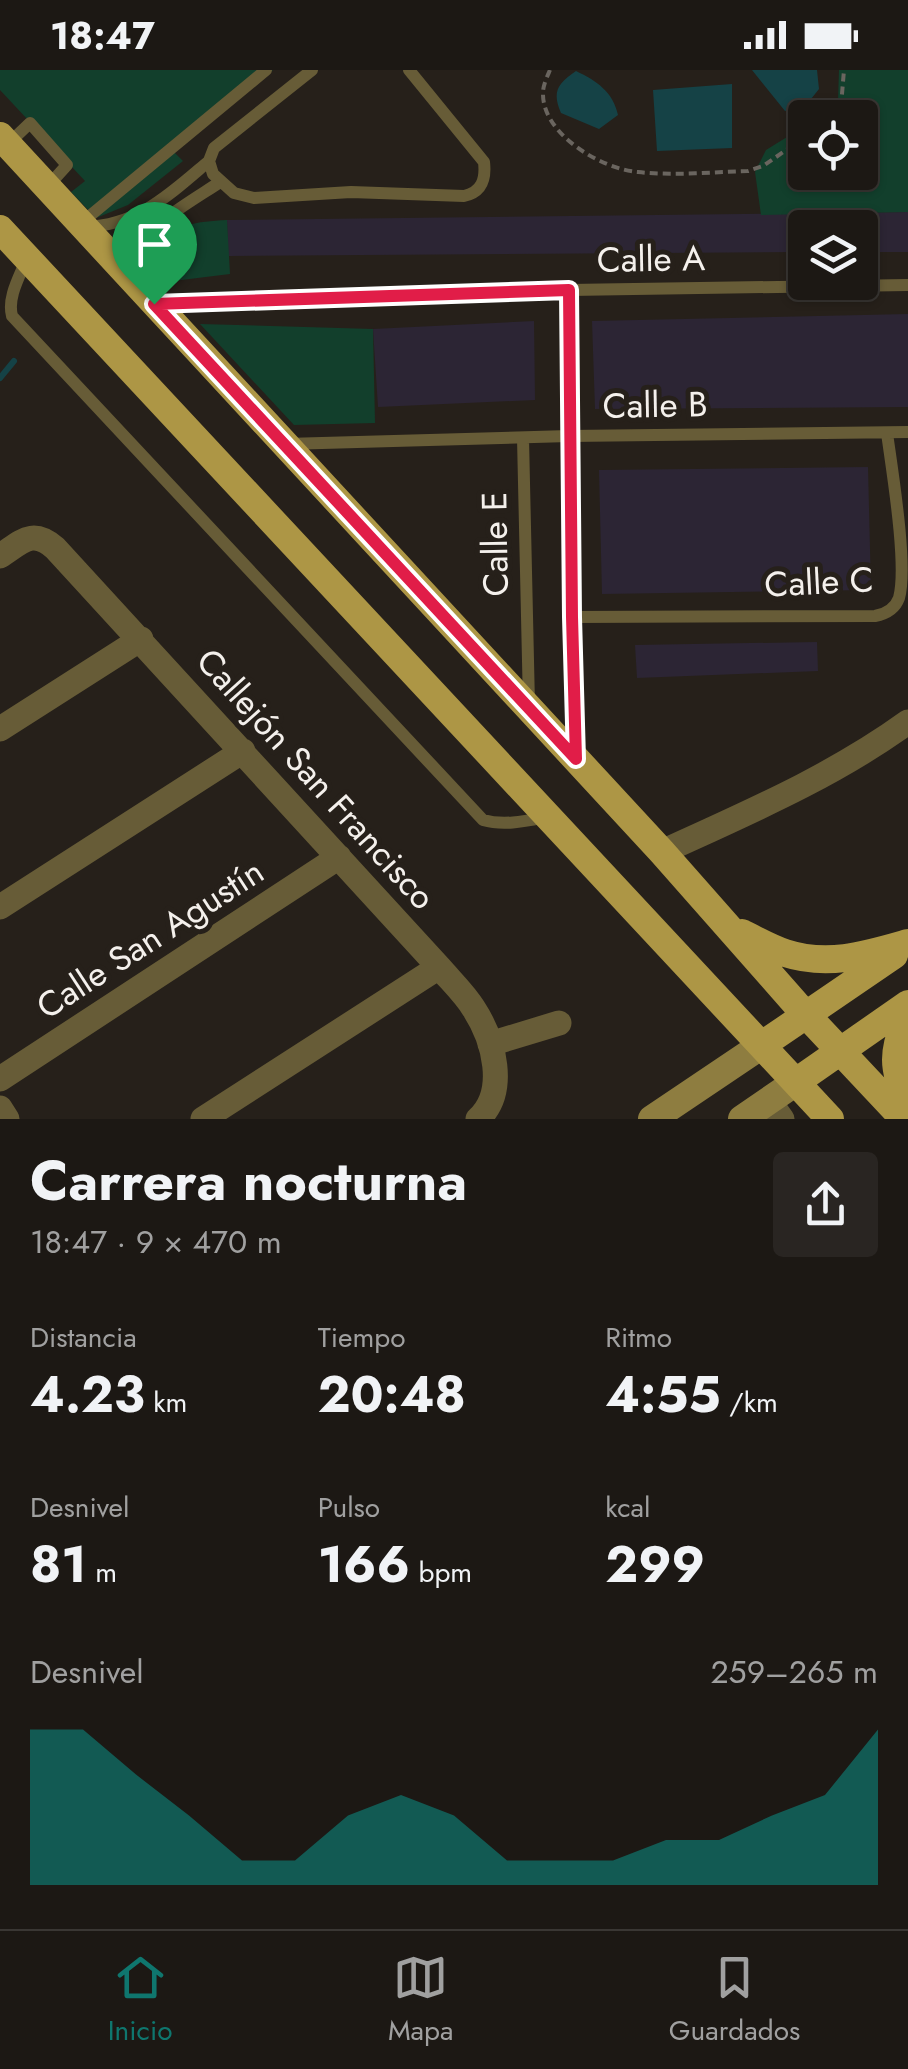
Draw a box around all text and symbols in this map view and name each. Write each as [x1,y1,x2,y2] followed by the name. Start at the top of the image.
[50,8,155,63] text: 18:47
[788,100,878,300] map controls
[788,100,878,190] button: locate
[112,202,197,305] pin
[788,210,878,300] button: layers
[127,217,182,272] icon: arrive
[596,233,706,285] street label: Calle A
[602,379,708,431] street label: Calle B
[469,491,521,597] street label: Calle E
[763,554,875,610] street label: Calle C
[185,637,447,921] street label: Callejón San Francisco
[27,847,273,1031] street label: Calle San Agustín
[30,1141,467,1221] text: Carrera nocturna
[773,1152,878,1257] button: share
[30,1219,282,1265] text: 18:47 · 9 × 470 m
[30,1317,137,1358] text: Distancia
[318,1317,405,1358] text: Tiempo
[605,1317,672,1358] text: Ritmo
[30,1358,145,1431] text: 4.23
[318,1358,466,1431] text: 20:48
[605,1358,721,1431] text: 4:55
[145,1382,187,1423] text: km
[721,1382,778,1423] text: /km
[30,1487,130,1528] text: Desnivel
[318,1487,380,1528] text: Pulso
[605,1487,651,1528] text: kcal
[30,1528,87,1601] text: 81
[318,1528,410,1601] text: 166
[605,1528,705,1601] text: 299
[87,1552,117,1593] text: m
[410,1552,472,1593] text: bpm
[30,1649,144,1695] text: Desnivel
[710,1649,878,1695] text: 259–265 m
[108,1950,172,2051] tab: Inicio
[388,1950,453,2051] tab: Mapa
[669,1950,800,2051] tab: Guardados

